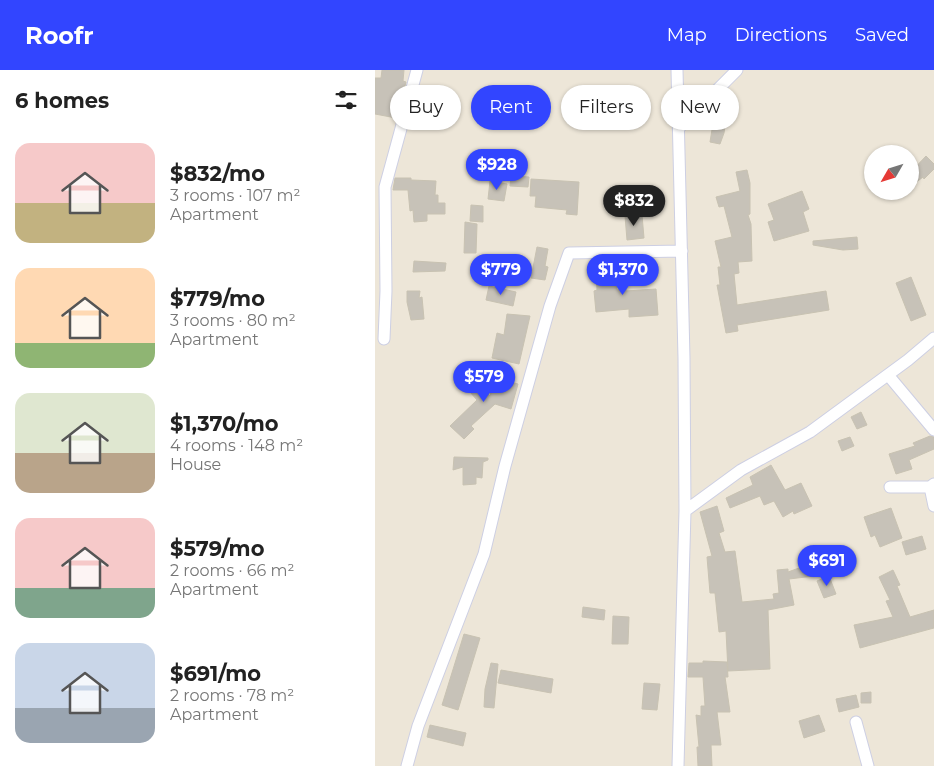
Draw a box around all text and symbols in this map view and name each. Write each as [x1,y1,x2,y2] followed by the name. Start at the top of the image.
[25,21,94,50] text: Roofr
[667,24,707,46] text: Map
[735,24,827,46] text: Directions
[855,24,909,46] text: Saved
[390,85,461,130] chip: Buy
[471,85,551,130] chip: Rent
[561,85,651,130] chip: Filters
[661,85,739,130] chip: New
[332,86,360,114] icon: filters
[15,88,109,113] text: 6 homes
[864,145,919,200] north arrow
[864,145,919,200] map controls
[467,148,527,191] pin: $928
[477,155,517,174] text: $928
[170,161,265,186] text: $832/mo
[55,163,115,223] icon: home
[604,184,664,227] pin: $832
[170,186,300,205] text: 3 rooms · 107 m²
[614,191,654,210] text: $832
[170,205,259,224] text: Apartment
[471,254,531,296] pin: $779
[582,254,664,296] pin: $1,370
[481,260,521,279] text: $779
[598,260,648,279] text: $1,370
[170,286,265,311] text: $779/mo
[55,288,115,348] icon: home
[170,311,296,330] text: 3 rooms · 80 m²
[170,330,259,349] text: Apartment
[454,360,514,403] pin: $579
[464,367,504,386] text: $579
[170,411,279,436] text: $1,370/mo
[55,413,115,473] icon: home
[170,436,303,455] text: 4 rooms · 148 m²
[170,455,221,474] text: House
[170,536,264,561] text: $579/mo
[55,538,115,598] icon: home
[797,544,857,587] pin: $691
[809,551,845,570] text: $691
[170,561,294,580] text: 2 rooms · 66 m²
[170,580,259,599] text: Apartment
[170,661,261,686] text: $691/mo
[55,663,115,723] icon: home
[170,686,294,705] text: 2 rooms · 78 m²
[170,705,259,724] text: Apartment

